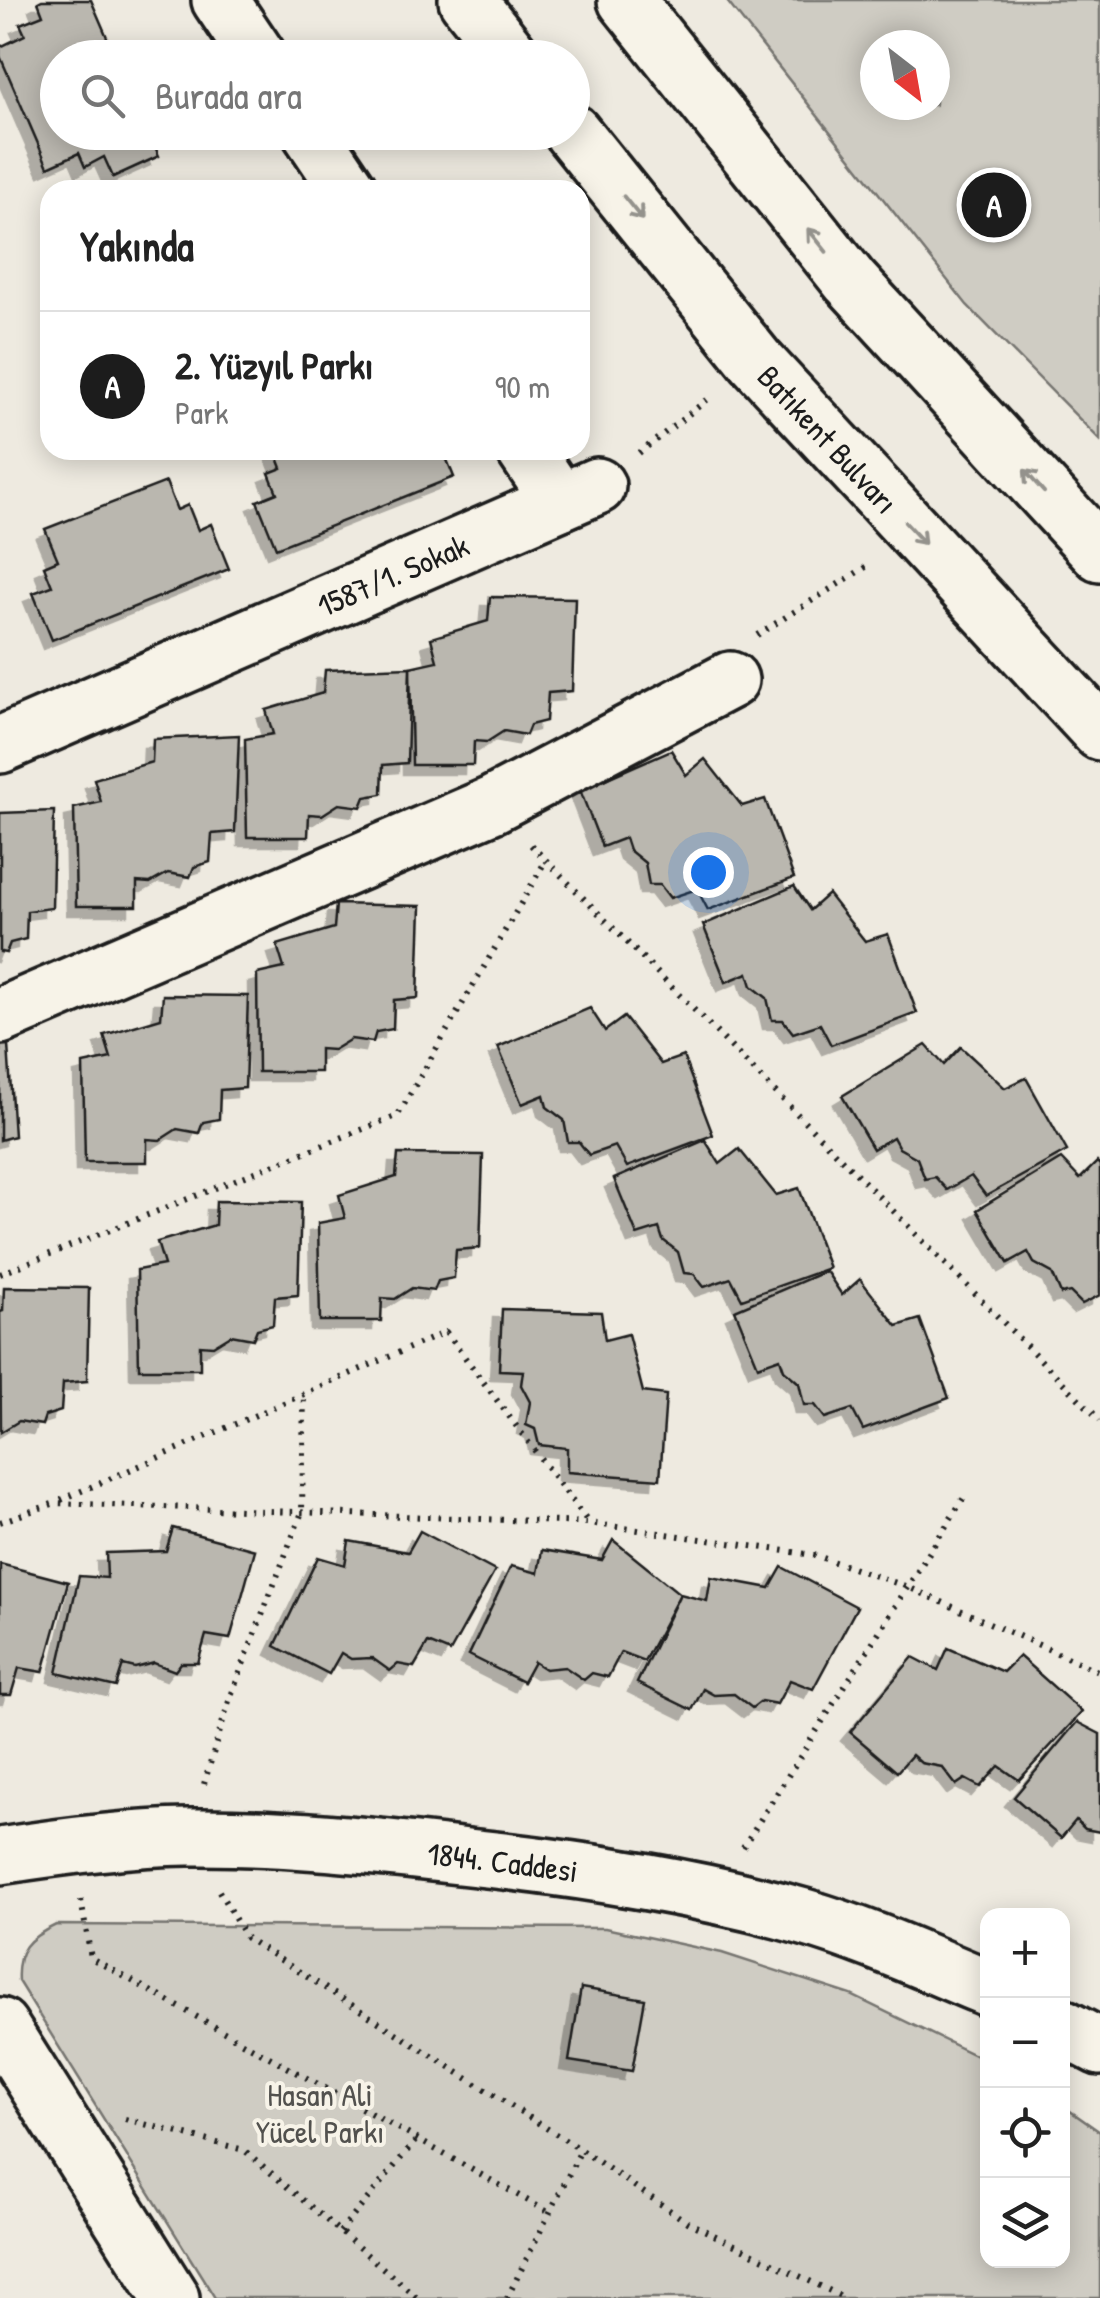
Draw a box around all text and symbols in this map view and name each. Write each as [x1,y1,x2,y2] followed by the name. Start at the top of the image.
[860,30,950,120] north arrow
[40,40,590,150] search box
[75,68,130,123] icon: search
[155,69,302,121] text: Burada ara
[962,168,1026,242] pin: A
[622,195,644,221] one-way arrow
[80,217,194,274] text: Yakında
[806,227,828,253] one-way arrow
[175,339,373,391] text: 2. Yüzyıl Parkı
[748,355,908,523] street label: Batıkent Bulvarı
[105,365,120,408] text: A
[495,365,550,408] text: 90 m
[175,391,229,434] text: Park
[1022,470,1046,494] one-way arrow
[903,520,926,545] one-way arrow
[310,523,475,626] street label: 1587/1. Sokak
[683,847,734,898] your location
[425,1831,581,1892] street label: 1844. Caddesi
[980,1908,1070,2268] map controls
[980,1908,1070,1998] button: +
[980,1998,1070,2088] button: −
[256,2073,384,2153] park label: Hasan Ali Yücel Parkı
[980,2088,1070,2178] button: locate
[980,2178,1070,2268] button: layers

